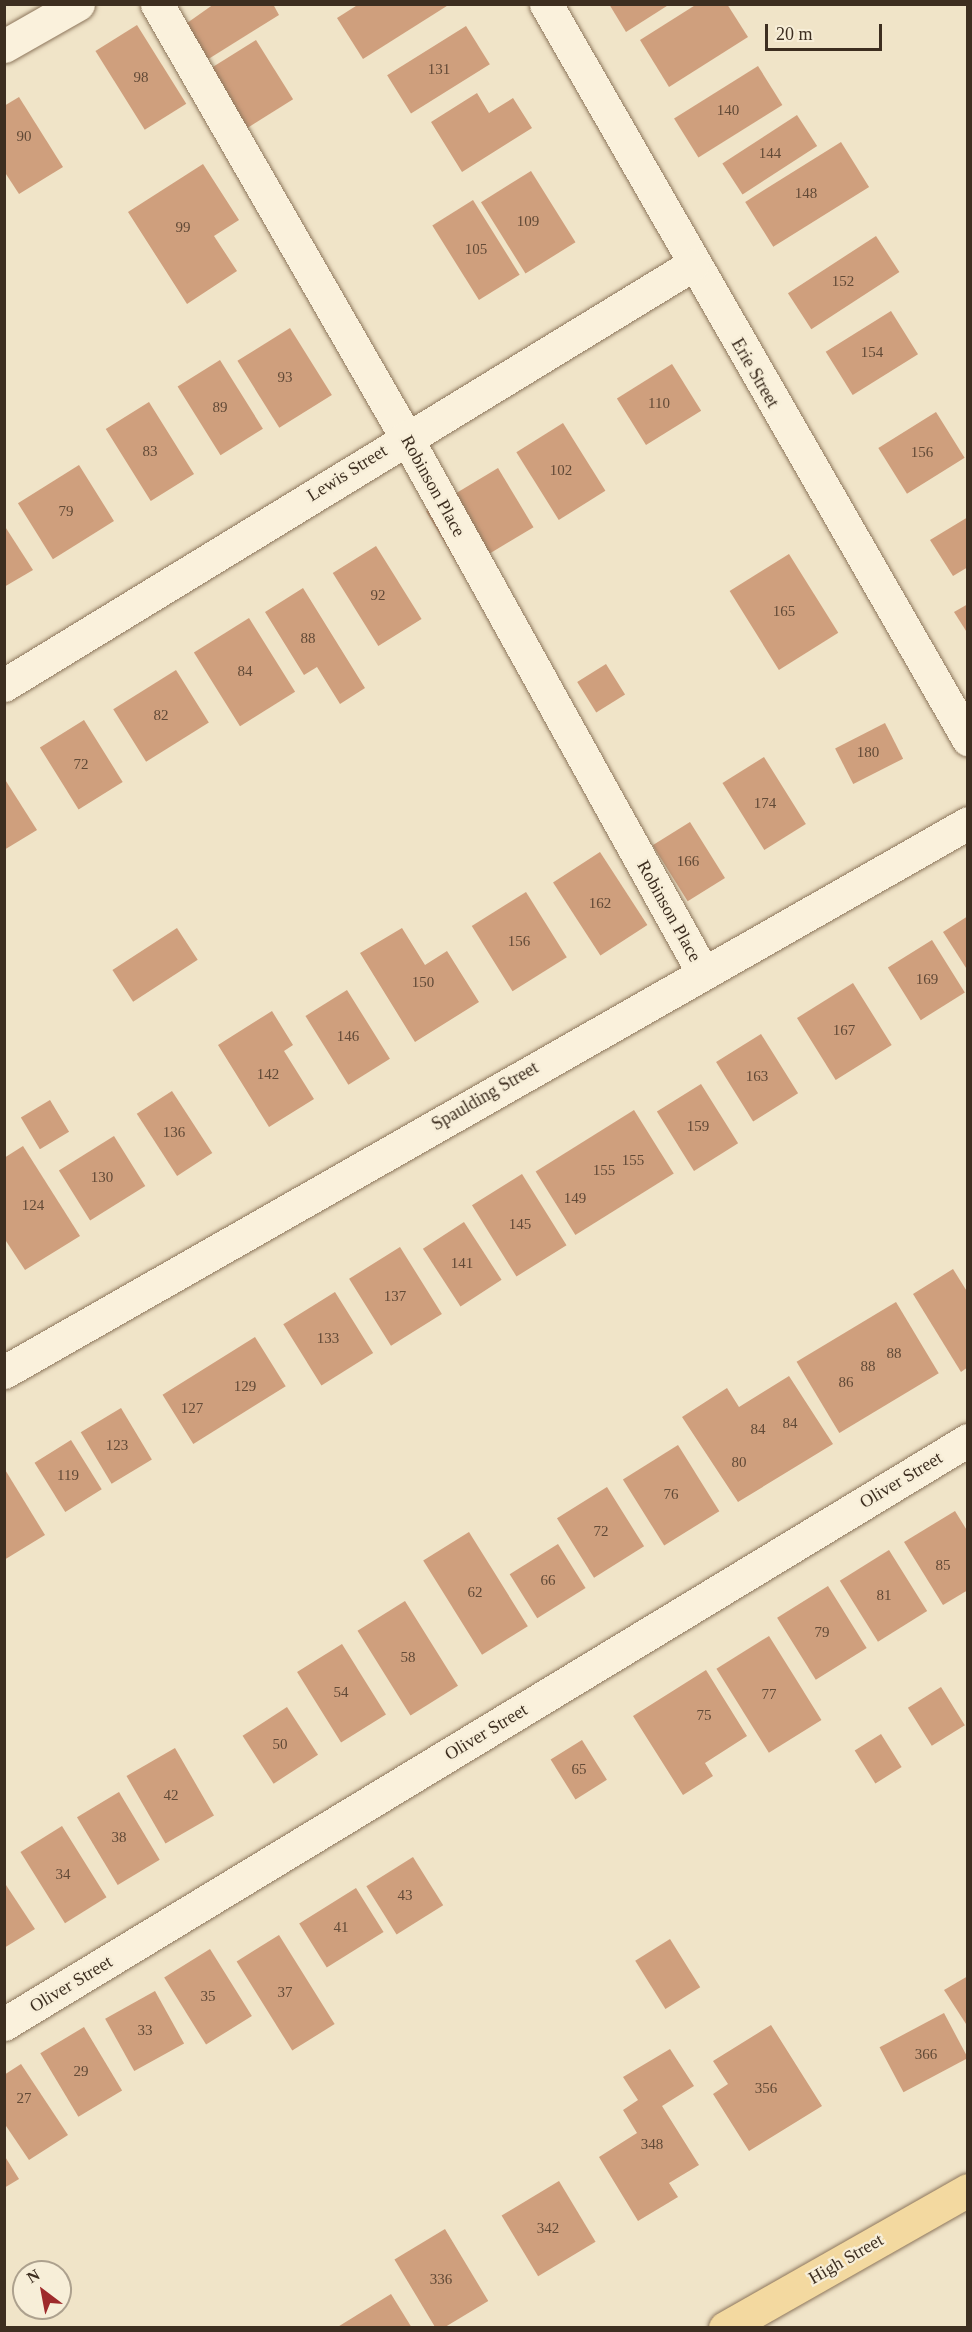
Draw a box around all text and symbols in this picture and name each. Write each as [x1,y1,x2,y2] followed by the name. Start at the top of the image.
[768,12,885,50] scale bar
[776,24,813,44] text: 20 m
[428,61,450,79] house number: 131
[134,69,148,87] house number: 98
[717,102,739,120] house number: 140
[16,128,32,146] house number: 90
[759,145,781,163] house number: 144
[795,185,817,203] house number: 148
[517,213,539,231] house number: 109
[176,219,190,237] house number: 99
[465,241,487,259] house number: 105
[832,273,854,291] house number: 152
[727,334,783,412] street label: Erie Street
[861,344,883,362] house number: 154
[278,369,292,387] house number: 93
[648,395,670,413] house number: 110
[212,399,228,417] house number: 89
[396,432,470,540] street label: Robinson Place
[303,440,391,506] street label: Lewis Street
[142,443,158,461] house number: 83
[911,444,933,462] house number: 156
[550,462,572,480] house number: 102
[58,503,74,521] house number: 79
[370,587,386,605] house number: 92
[773,603,795,621] house number: 165
[300,630,316,648] house number: 88
[238,663,252,681] house number: 84
[154,707,168,725] house number: 82
[857,744,879,762] house number: 180
[74,756,88,774] house number: 72
[754,795,776,813] house number: 174
[677,853,699,871] house number: 166
[632,857,706,965] street label: Robinson Place
[589,895,611,913] house number: 162
[508,933,530,951] house number: 156
[916,971,938,989] house number: 169
[412,974,434,992] house number: 150
[833,1022,855,1040] house number: 167
[337,1028,359,1046] house number: 146
[428,1057,542,1135] street label: Spaulding Street
[257,1066,279,1084] house number: 142
[746,1068,768,1086] house number: 163
[687,1118,709,1136] house number: 159
[163,1124,185,1142] house number: 136
[622,1152,644,1170] house number: 155
[593,1162,615,1180] house number: 155
[91,1169,113,1187] house number: 130
[564,1190,586,1208] house number: 149
[22,1197,44,1215] house number: 124
[509,1216,531,1234] house number: 145
[451,1255,473,1273] house number: 141
[384,1288,406,1306] house number: 137
[317,1330,339,1348] house number: 133
[886,1345,902,1363] house number: 88
[860,1358,876,1376] house number: 88
[838,1374,854,1392] house number: 86
[234,1378,256,1396] house number: 129
[181,1400,203,1418] house number: 127
[782,1415,798,1433] house number: 84
[750,1421,766,1439] house number: 84
[106,1437,128,1455] house number: 123
[856,1447,946,1513] street label: Oliver Street
[732,1454,746,1472] house number: 80
[57,1467,79,1485] house number: 119
[664,1486,678,1504] house number: 76
[594,1523,608,1541] house number: 72
[936,1557,950,1575] house number: 85
[540,1572,556,1590] house number: 66
[468,1584,482,1602] house number: 62
[876,1587,892,1605] house number: 81
[814,1624,830,1642] house number: 79
[400,1649,416,1667] house number: 58
[334,1684,348,1702] house number: 54
[762,1686,776,1704] house number: 77
[441,1699,531,1765] street label: Oliver Street
[696,1707,712,1725] house number: 75
[272,1736,288,1754] house number: 50
[572,1761,586,1779] house number: 65
[164,1787,178,1805] house number: 42
[112,1829,126,1847] house number: 38
[56,1866,70,1884] house number: 34
[398,1887,412,1905] house number: 43
[334,1919,348,1937] house number: 41
[26,1951,116,2017] street label: Oliver Street
[278,1984,292,2002] house number: 37
[200,1988,216,2006] house number: 35
[138,2022,152,2040] house number: 33
[915,2046,937,2064] house number: 366
[74,2063,88,2081] house number: 29
[755,2080,777,2098] house number: 356
[16,2090,32,2108] house number: 27
[641,2136,663,2154] house number: 348
[537,2220,559,2238] house number: 342
[805,2229,887,2289] street label: High Street
[12,2260,72,2320] north arrow
[24,2266,43,2286] text: N
[430,2271,452,2289] house number: 336

